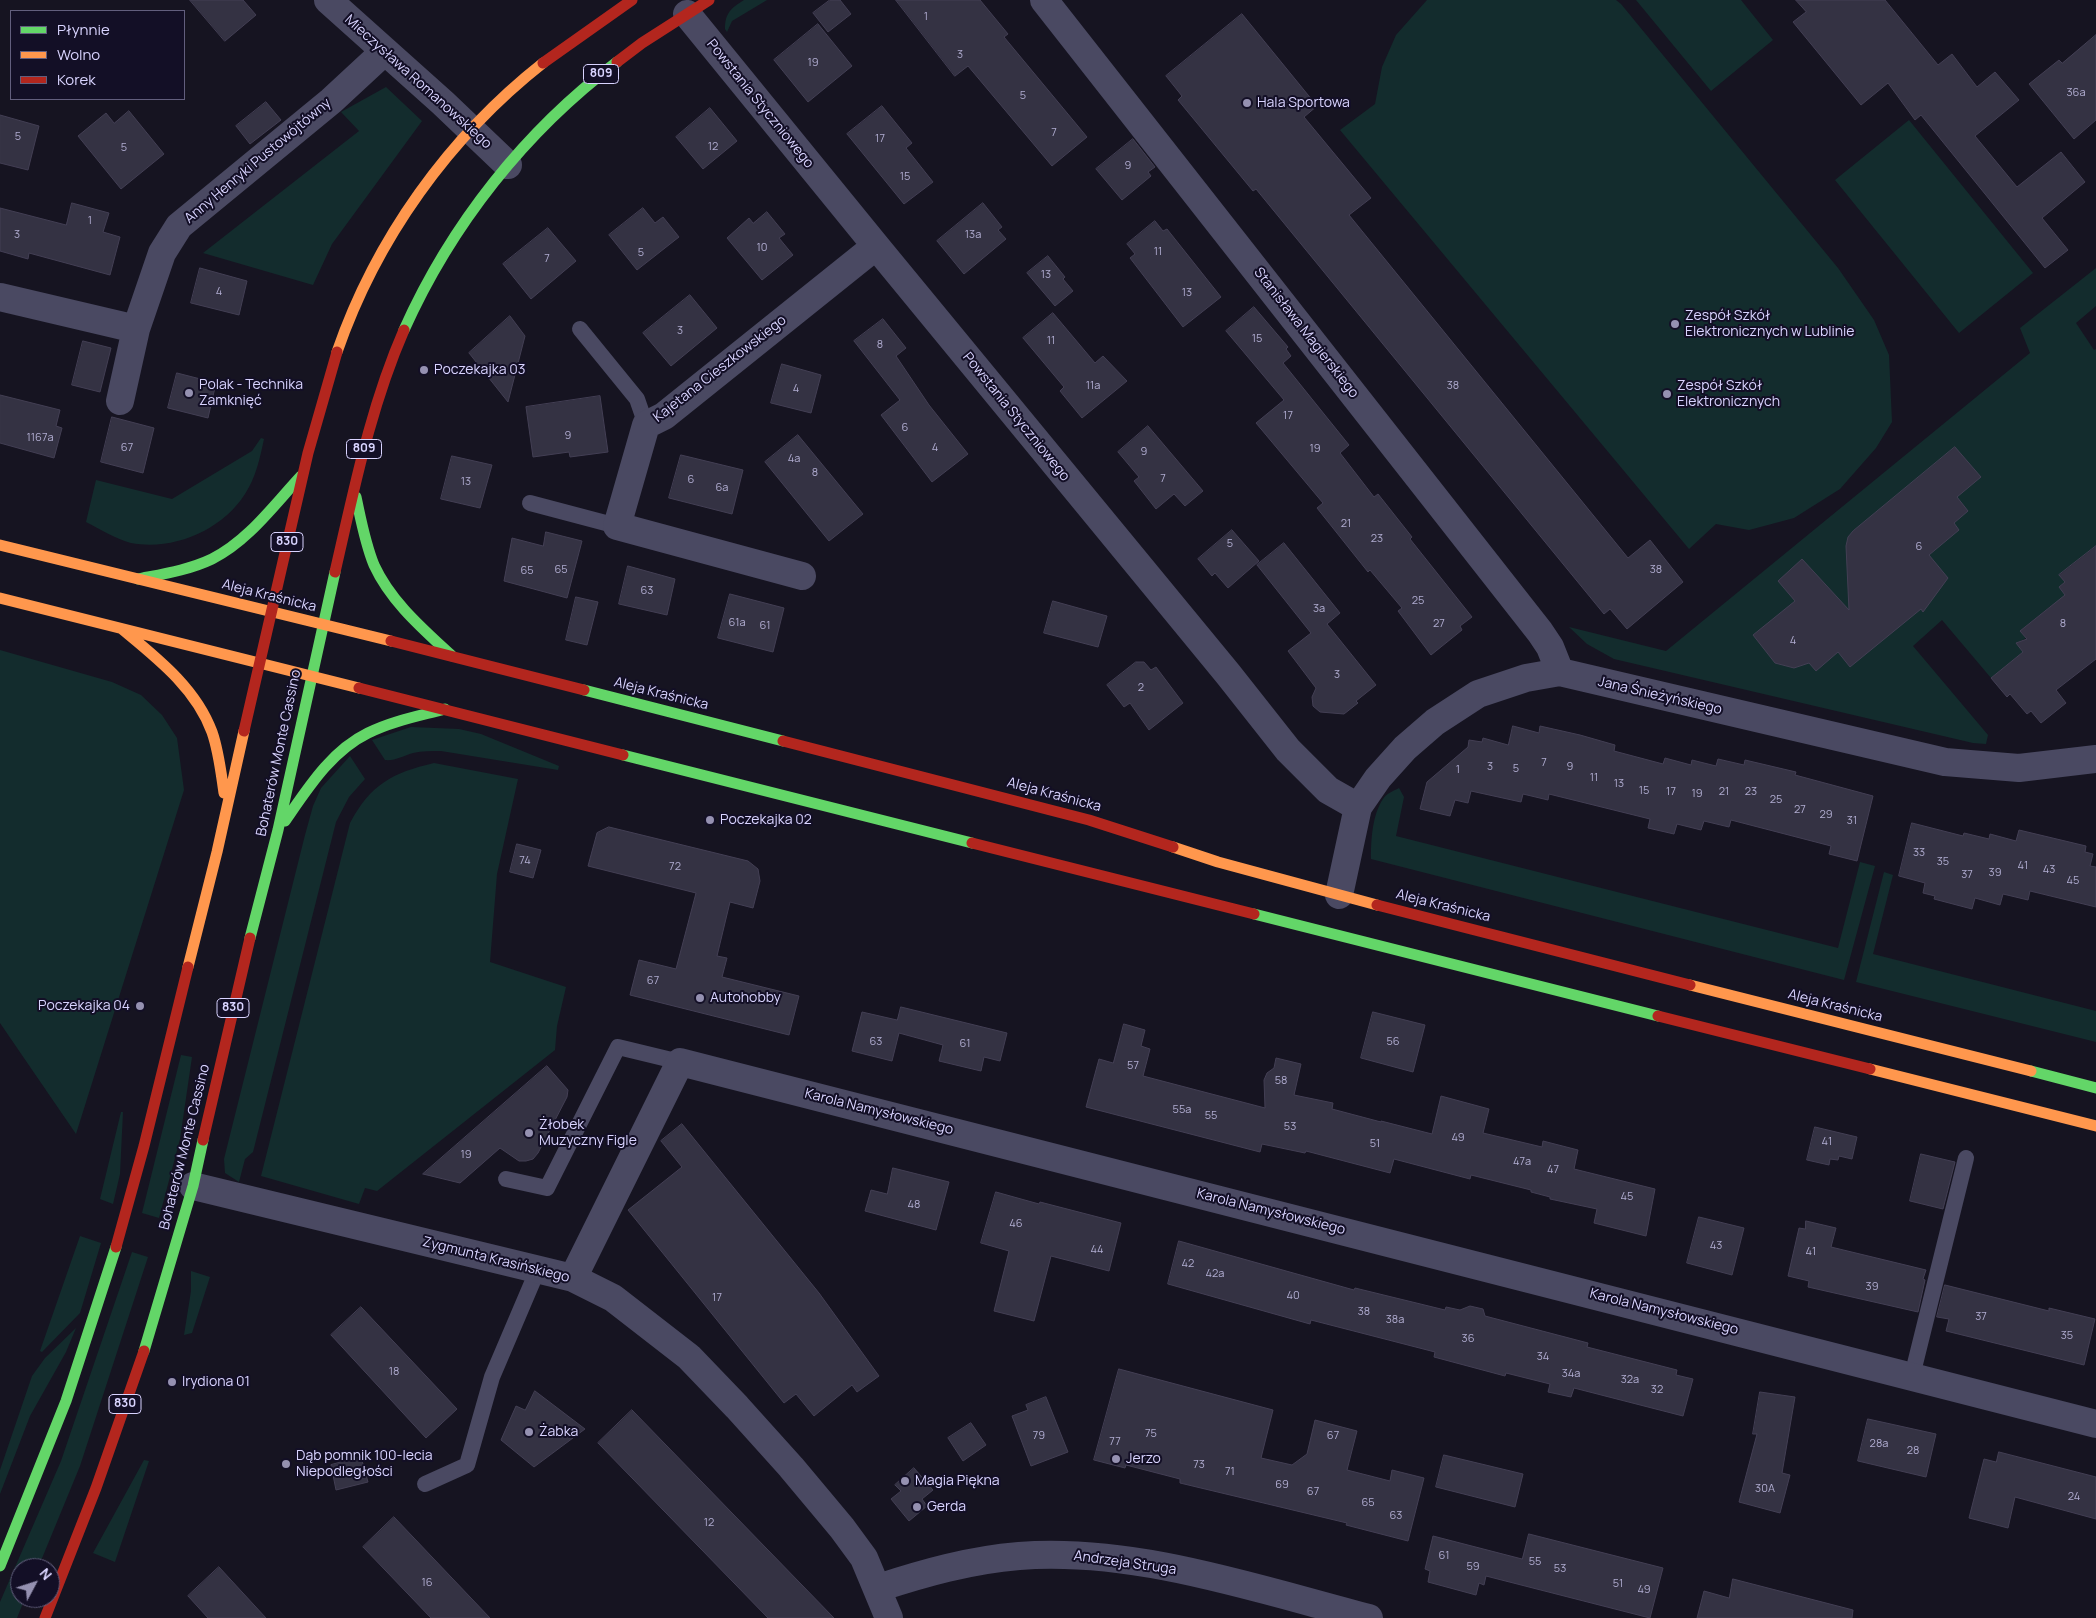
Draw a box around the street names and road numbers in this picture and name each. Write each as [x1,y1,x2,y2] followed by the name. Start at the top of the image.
[341,11,495,153] street label: Mieczysława Romanowskiego
[703,36,817,172] street label: Powstania Styczniowego
[584,64,618,84] road number: 809
[181,95,335,227] street label: Anny Henryki Pustowójtówny
[1250,265,1362,401] street label: Stanisława Magierskiego
[650,312,790,426] street label: Kajetana Cieszkowskiego
[959,349,1073,485] street label: Powstania Styczniowego
[346,439,382,458] road number: 809
[271,532,303,552] road number: 830
[220,576,318,616] street label: Aleja Kraśnicka
[253,668,305,838] street label: Bohaterów Monte Cassino
[612,674,710,714] street label: Aleja Kraśnicka
[1596,674,1724,718] street label: Jana Śnieżyńskiego
[1005,774,1103,816] street label: Aleja Kraśnicka
[1394,886,1492,926] street label: Aleja Kraśnicka
[1786,986,1884,1026] street label: Aleja Kraśnicka
[217,998,249,1018] road number: 830
[156,1063,214,1231] street label: Bohaterów Monte Cassino
[803,1085,955,1139] street label: Karola Namysłowskiego
[1195,1185,1347,1239] street label: Karola Namysłowskiego
[421,1234,571,1286] street label: Zygmunta Krasińskiego
[1588,1285,1740,1339] street label: Karola Namysłowskiego
[109,1395,141,1414] road number: 830
[1073,1547,1177,1579] street label: Andrzeja Struga

